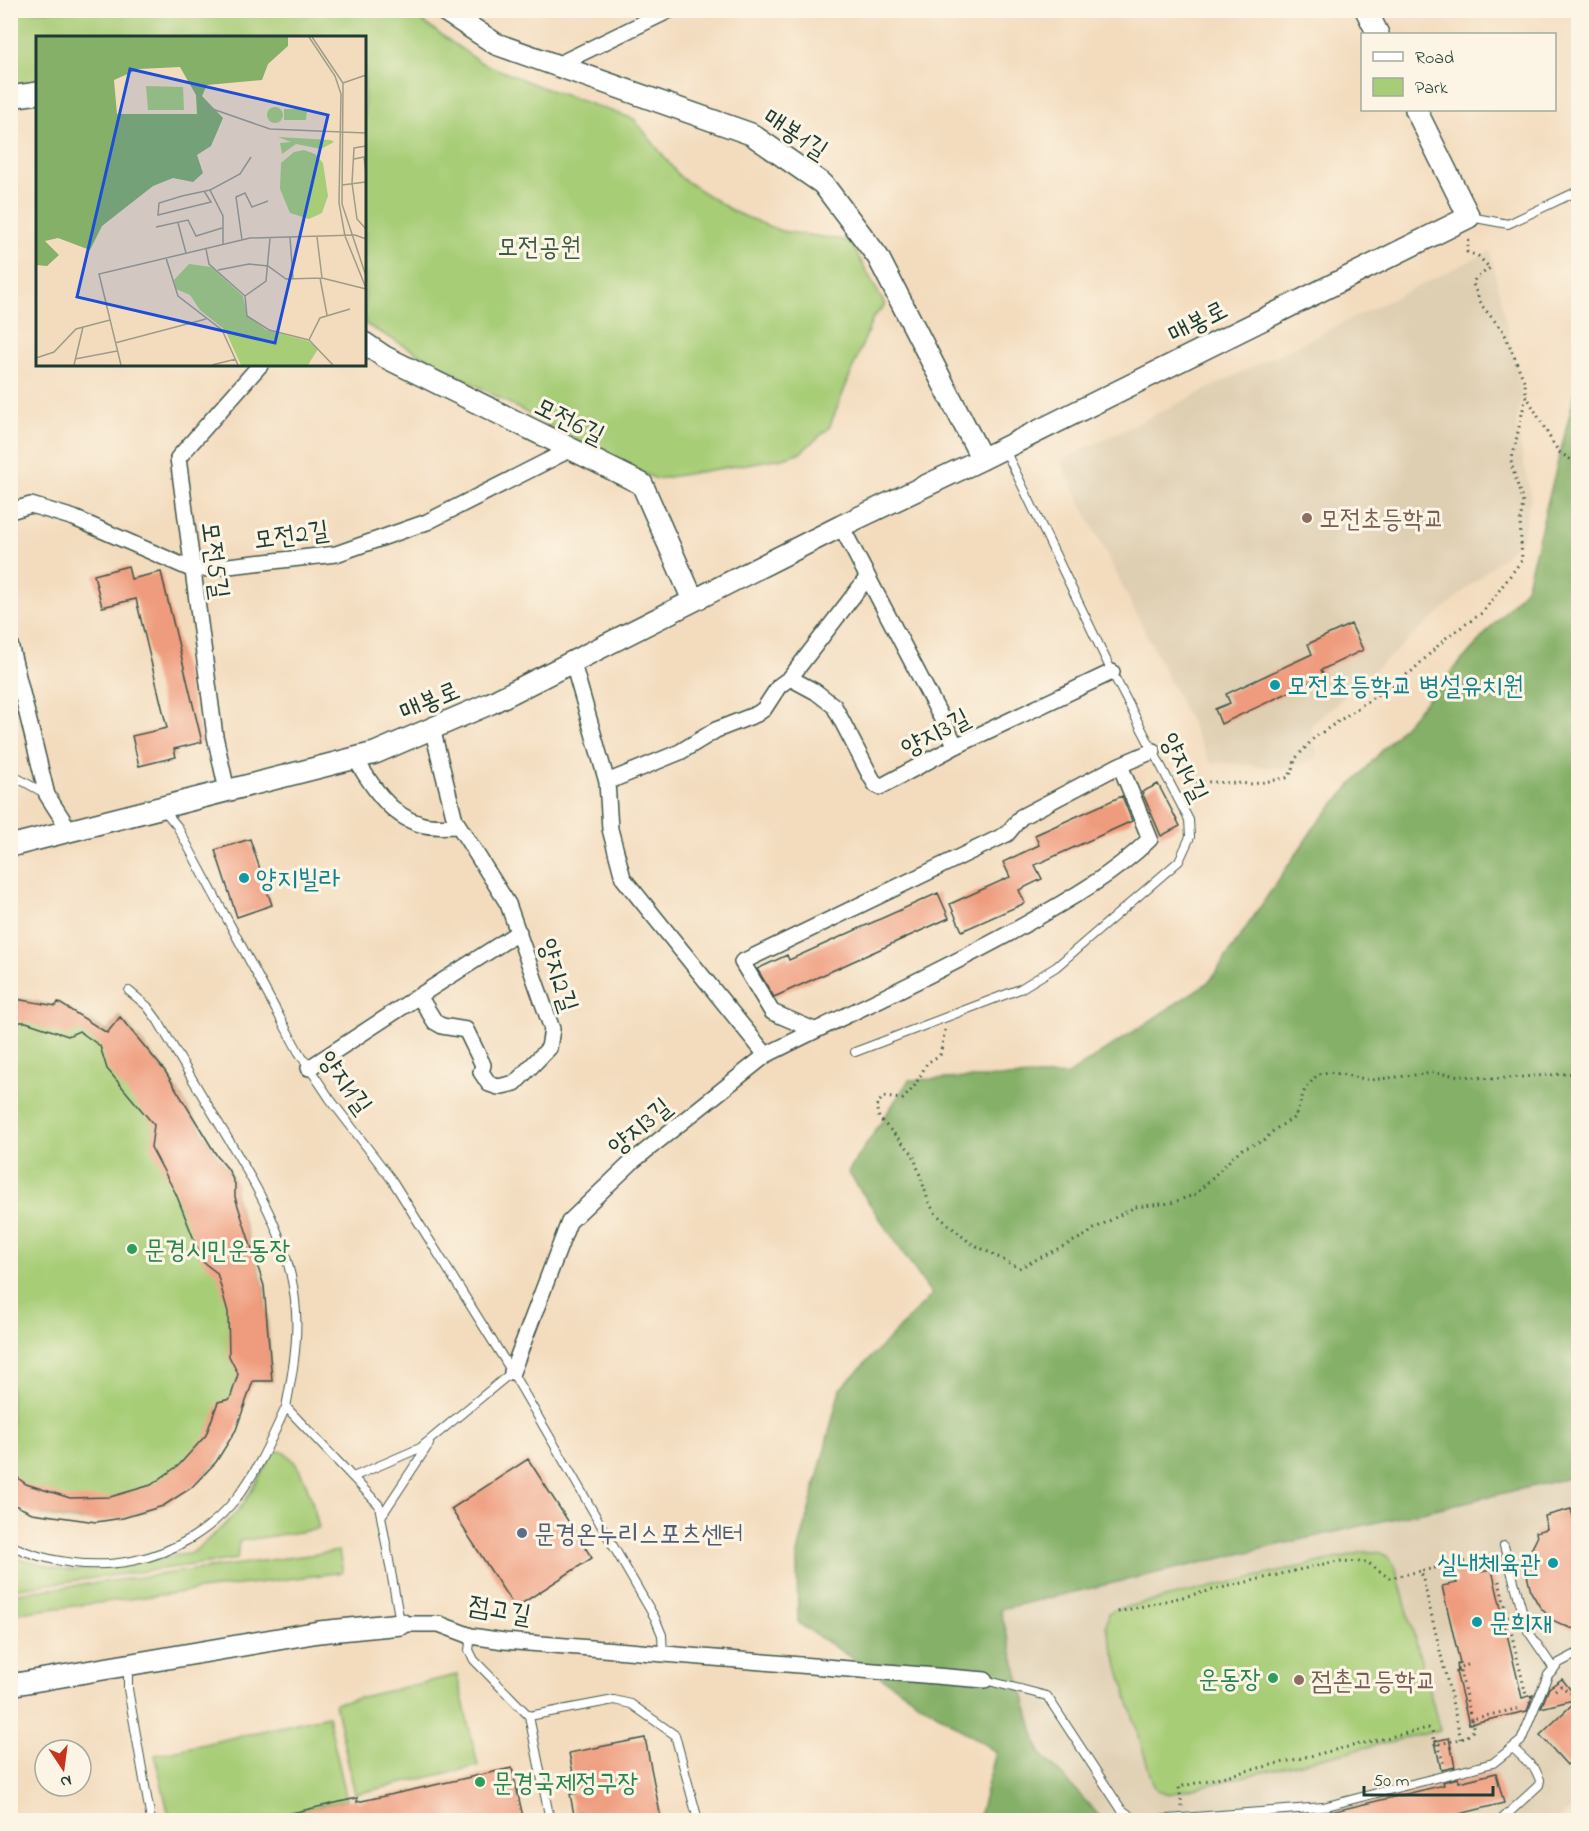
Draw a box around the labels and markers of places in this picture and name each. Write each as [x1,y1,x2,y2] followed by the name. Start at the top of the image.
[1319,502,1445,540] place label: 모전초등학교
[1300,511,1314,525] marker: 모전초등학교
[1287,669,1524,707] place label: 모전초등학교 병설유치원
[1268,678,1282,692] marker: 모전초등학교 병설유치원
[256,862,340,900] place label: 양지빌라
[237,871,251,885] marker: 양지빌라
[144,1233,291,1271] place label: 문경시민운동장
[125,1242,139,1256] marker: 문경시민운동장
[534,1517,743,1555] place label: 문경온누리스포츠센터
[515,1526,529,1540] marker: 문경온누리스포츠센터
[1436,1547,1541,1585] place label: 실내체육관
[1546,1556,1560,1570] marker: 실내체육관
[1489,1606,1552,1644] place label: 문희재
[1470,1615,1484,1629] marker: 문희재
[1198,1662,1261,1700] place label: 운동장
[1311,1664,1437,1702] place label: 점촌고등학교
[1266,1671,1280,1685] marker: 운동장
[1292,1673,1306,1687] marker: 점촌고등학교
[492,1766,639,1804] place label: 문경국제정구장
[473,1775,487,1789] marker: 문경국제정구장

